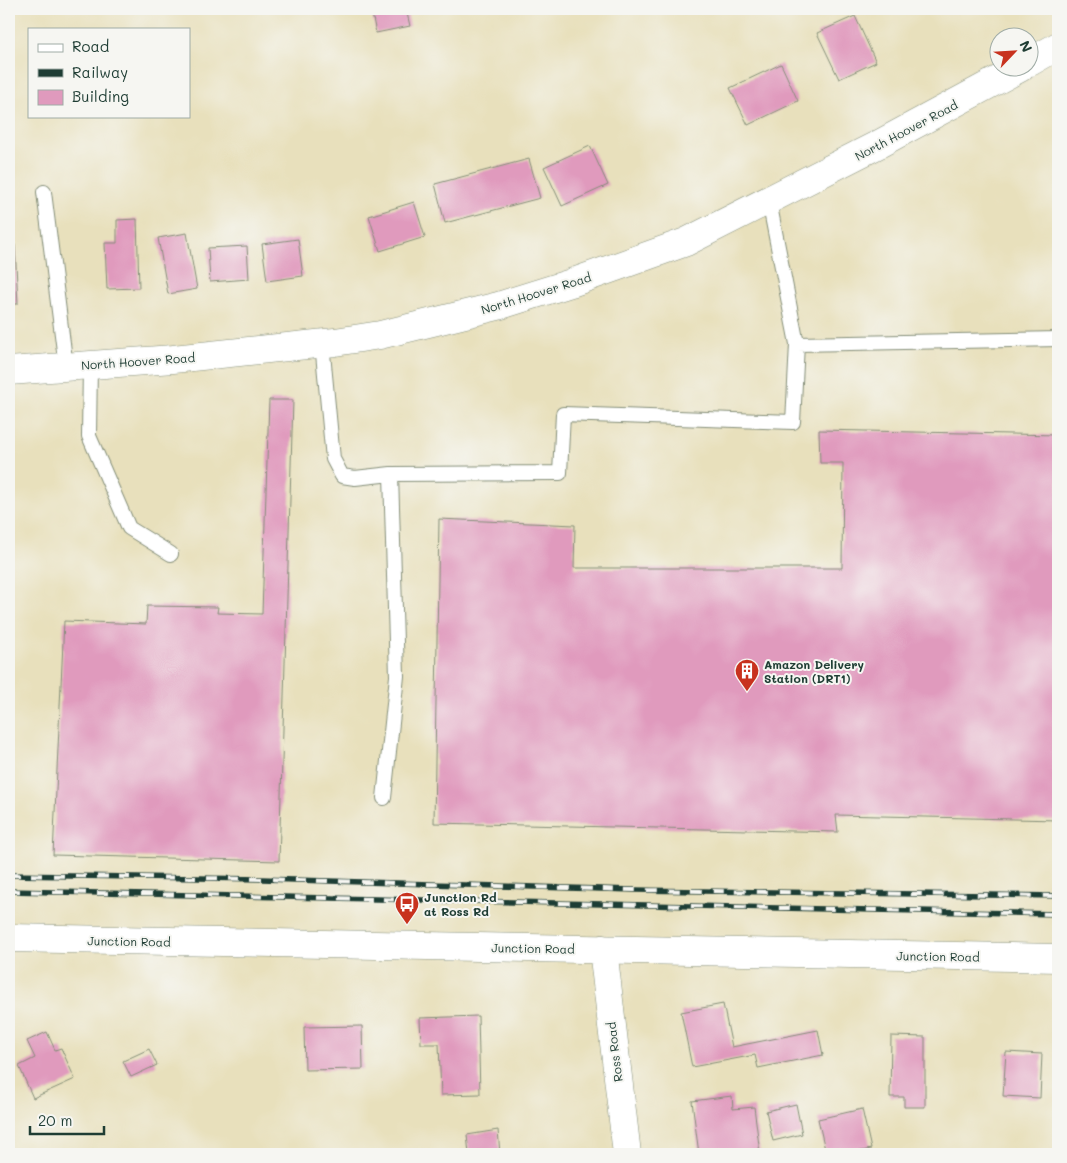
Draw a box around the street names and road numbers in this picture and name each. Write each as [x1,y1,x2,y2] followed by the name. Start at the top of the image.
[852,96,961,164] street label: North Hoover Road
[479,269,593,317] street label: North Hoover Road
[80,349,196,373] street label: North Hoover Road
[87,932,171,950] street label: Junction Road
[491,939,575,957] street label: Junction Road
[896,947,980,965] street label: Junction Road
[602,1021,626,1083] street label: Ross Road

